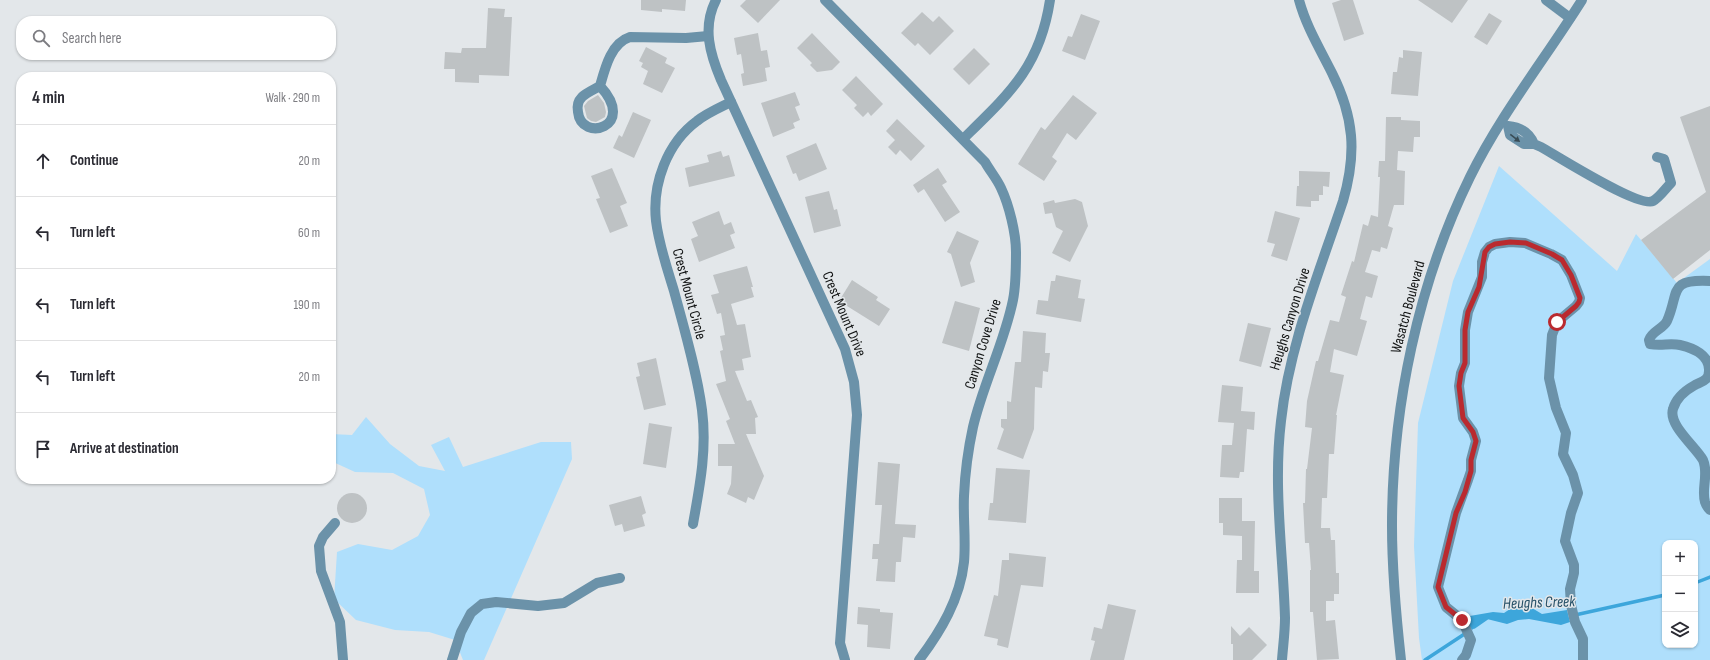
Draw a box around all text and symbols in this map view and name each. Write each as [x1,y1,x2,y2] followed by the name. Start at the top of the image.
[16,16,336,60] search box
[30,27,52,49] icon: search
[62,29,122,48] text: Search here
[32,88,65,108] text: 4 min
[265,90,320,106] text: Walk · 290 m
[1510,133,1521,142] one-way arrow
[32,150,54,172] icon: ahead
[70,151,119,170] text: Continue
[298,153,320,169] text: 20 m
[32,222,54,244] icon: left
[70,223,115,242] text: Turn left
[298,225,320,241] text: 60 m
[668,246,710,342] street label: Crest Mount Circle
[1387,259,1429,355] street label: Wasatch Boulevard
[1265,265,1315,373] street label: Heughs Canyon Drive
[818,269,870,359] street label: Crest Mount Drive
[32,294,54,316] icon: left
[70,295,115,314] text: Turn left
[293,297,320,313] text: 190 m
[960,297,1006,391] street label: Canyon Cove Drive
[1548,313,1566,331] route start
[32,366,54,388] icon: left
[70,367,115,386] text: Turn left
[298,369,320,385] text: 20 m
[32,438,54,460] icon: arrive
[70,439,179,458] text: Arrive at destination
[1662,540,1698,648] map controls
[1662,540,1698,576] button: +
[1662,576,1698,612] button: −
[1503,592,1577,614] water label: Heughs Creek
[1453,611,1471,629] route end
[1662,612,1698,648] button: layers

